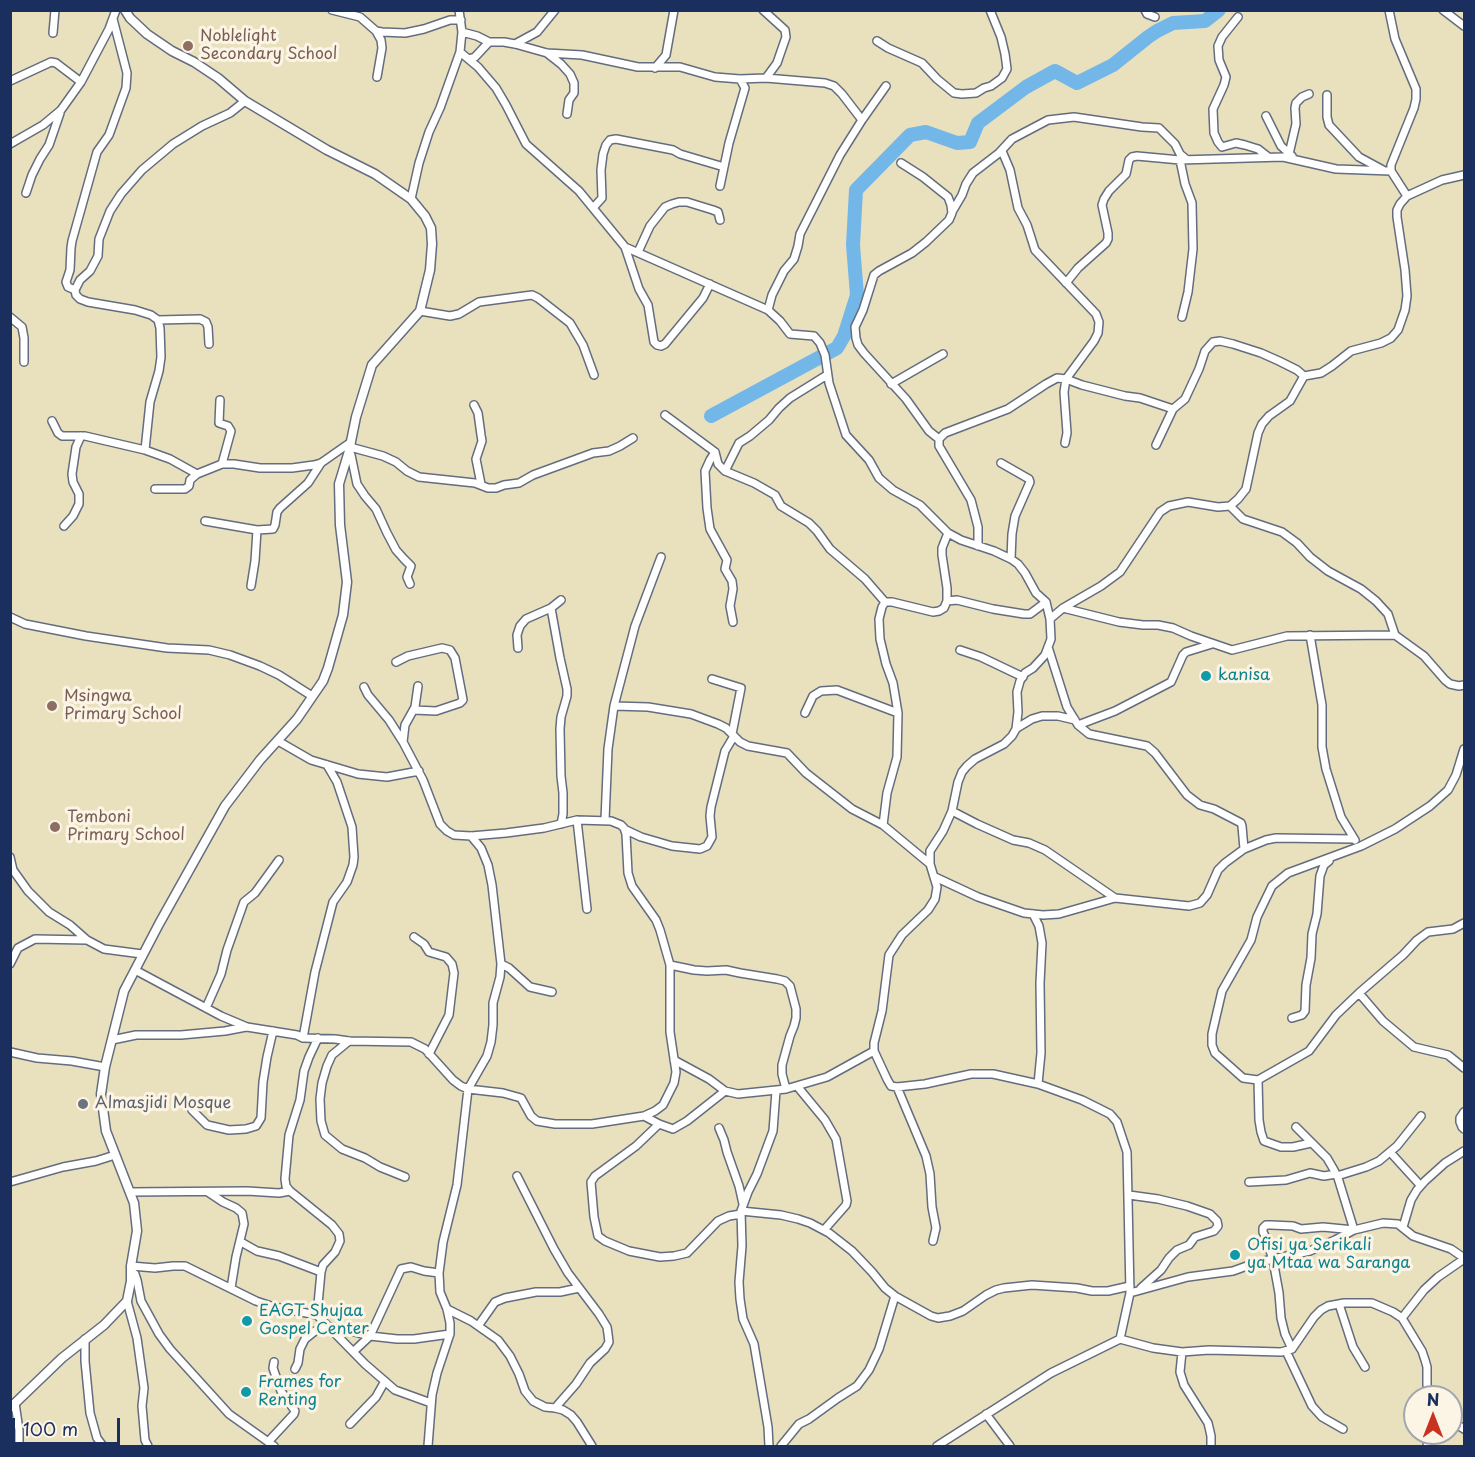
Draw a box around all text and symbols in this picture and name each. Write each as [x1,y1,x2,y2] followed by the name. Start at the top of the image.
[200,27,337,65] place label: Noblelight Secondary School
[181,39,195,53] marker: Noblelight Secondary School
[1218,666,1270,686] place label: kanisa
[1199,669,1213,683] marker: kanisa
[64,687,182,725] place label: Msingwa Primary School
[45,699,59,713] marker: Msingwa Primary School
[67,808,185,846] place label: Temboni Primary School
[48,820,62,834] marker: Temboni Primary School
[95,1094,231,1114] place label: Almasjidi Mosque
[76,1097,90,1111] marker: Almasjidi Mosque
[1247,1236,1410,1274] place label: Ofisi ya Serikali ya Mtaa wa Saranga
[1228,1248,1242,1262] marker: Ofisi ya Serikali ya Mtaa wa Saranga
[259,1302,369,1340] place label: EAGT Shujaa Gospel Center
[240,1314,254,1328] marker: EAGT Shujaa Gospel Center
[258,1373,341,1411] place label: Frames for Renting
[239,1385,253,1399] marker: Frames for Renting
[1403,1385,1463,1445] north arrow
[1427,1387,1439,1411] text: N
[15,1406,123,1444] scale bar
[23,1415,78,1442] text: 100 m

